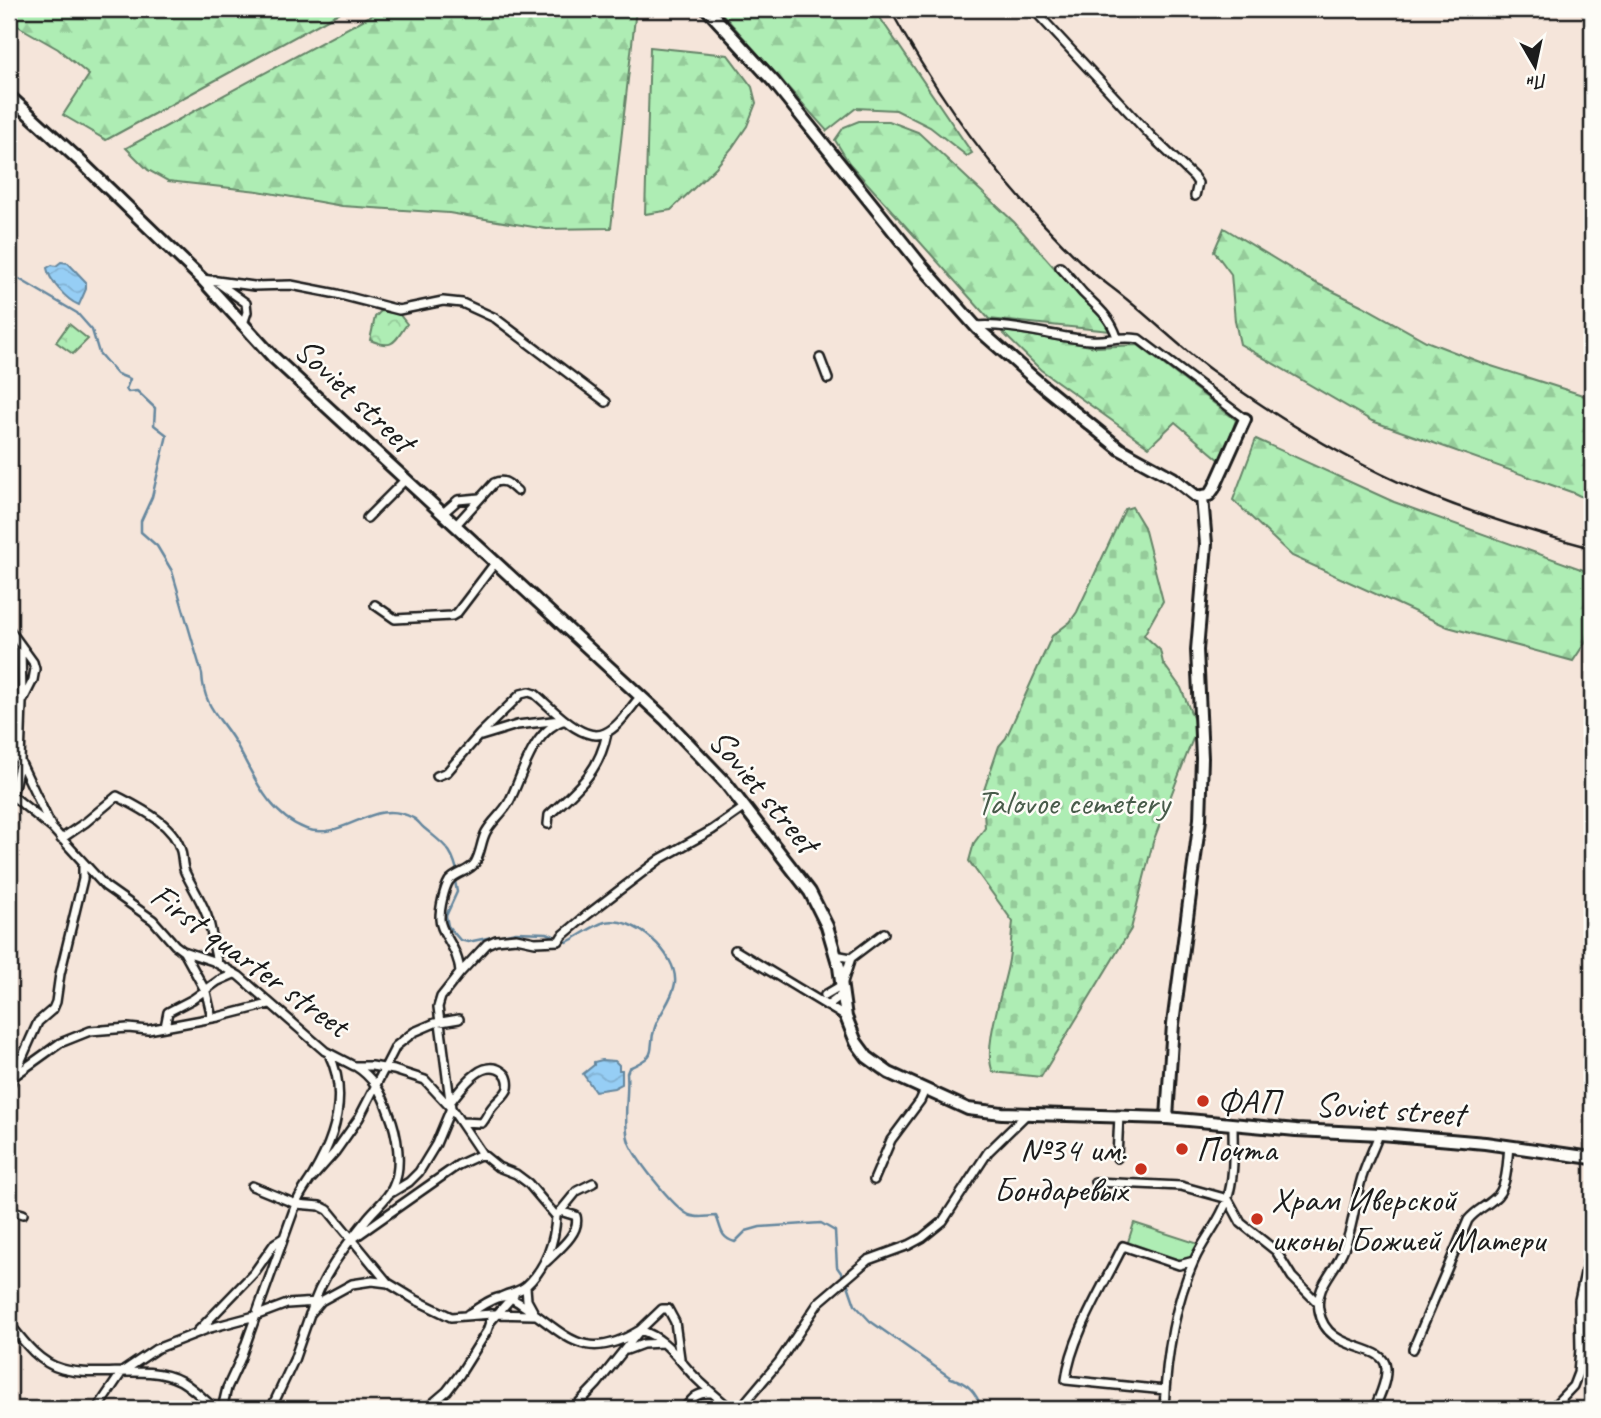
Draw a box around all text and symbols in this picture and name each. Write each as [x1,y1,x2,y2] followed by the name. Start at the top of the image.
[1500,32,1570,102] north arrow
[1524,68,1549,95] text: Пн
[285,328,428,465] street label: Soviet street
[699,719,832,866] street label: Soviet street
[976,780,1173,825] park label: Talovoe cemetery
[142,873,361,1049] street label: First quarter street
[1217,1079,1284,1124] place label: ФАП
[1314,1081,1470,1137] street label: Soviet street
[1195,1093,1211,1109] marker: ФАП
[994,1127,1130,1212] place label: №34 им. Бондаревых
[1196,1127,1278,1172] place label: Почта
[1174,1141,1190,1157] marker: Почта
[1133,1161,1149,1177] marker: №34 им. Бондаревых
[1271,1177,1548,1262] place label: Храм Иверской иконы Божией Матери
[1249,1211,1265,1227] marker: Храм Иверской иконы Божией Матери

